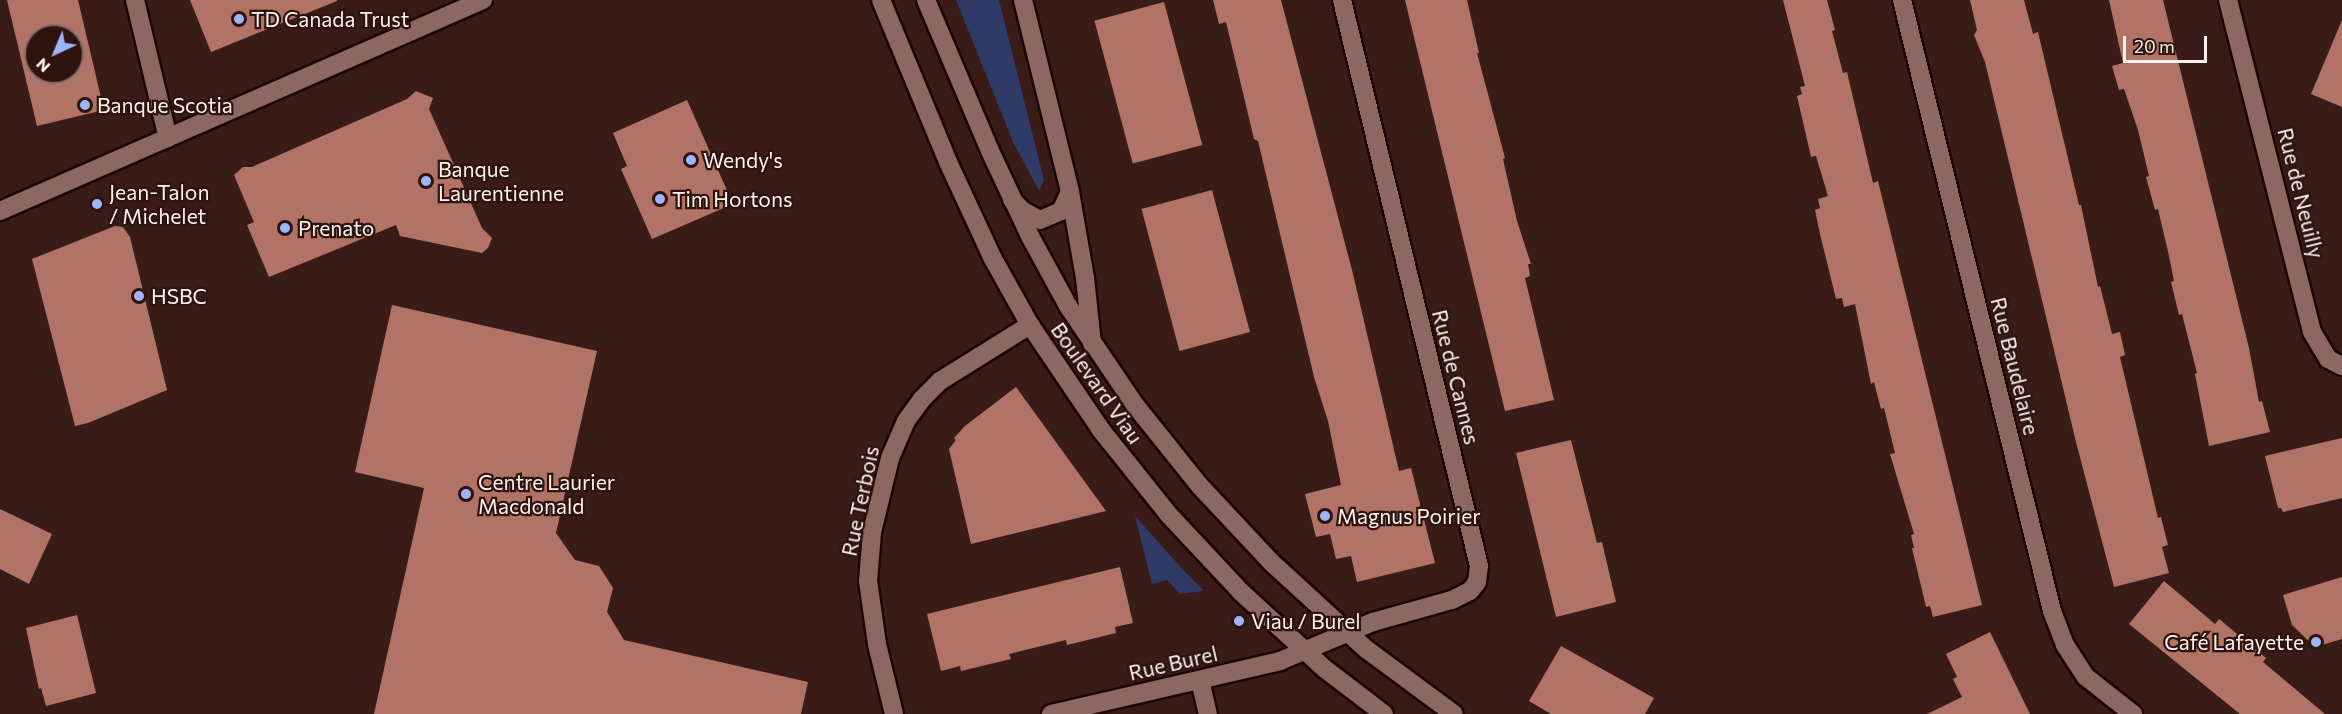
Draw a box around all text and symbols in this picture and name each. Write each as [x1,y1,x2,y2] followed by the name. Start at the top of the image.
[251,6,409,32] place label: TD Canada Trust
[232,12,246,26] marker: TD Canada Trust
[24,24,84,84] north arrow
[2126,24,2210,62] scale bar
[2134,35,2175,57] text: 20 m
[32,55,53,77] text: N
[97,92,233,118] place label: Banque Scotia
[78,98,92,112] marker: Banque Scotia
[2273,125,2329,261] street label: Rue de Neuilly
[703,147,783,173] place label: Wendy's
[684,153,698,167] marker: Wendy's
[438,156,564,206] place label: Banque Laurentienne
[419,174,433,188] marker: Banque Laurentienne
[109,179,209,229] place label: Jean-Talon / Michelet
[672,186,792,212] place label: Tim Hortons
[653,192,667,206] marker: Tim Hortons
[90,197,104,211] marker: Jean-Talon / Michelet
[298,215,374,241] place label: Prenato
[276,219,294,237] marker: Prenato
[151,283,207,309] place label: HSBC
[132,289,146,303] marker: HSBC
[1986,295,2044,437] street label: Rue Baudelaire
[1427,307,1485,447] street label: Rue de Cannes
[1046,318,1148,448] street label: Boulevard Viau
[836,444,884,558] street label: Rue Terbois
[478,469,615,519] place label: Centre Laurier Macdonald
[459,487,473,501] marker: Centre Laurier Macdonald
[1337,503,1481,529] place label: Magnus Poirier
[1318,509,1332,523] marker: Magnus Poirier
[1251,608,1361,634] place label: Viau / Burel
[1232,614,1246,628] marker: Viau / Burel
[2164,629,2304,655] place label: Café Lafayette
[2309,635,2323,649] marker: Café Lafayette
[1126,641,1220,685] street label: Rue Burel

